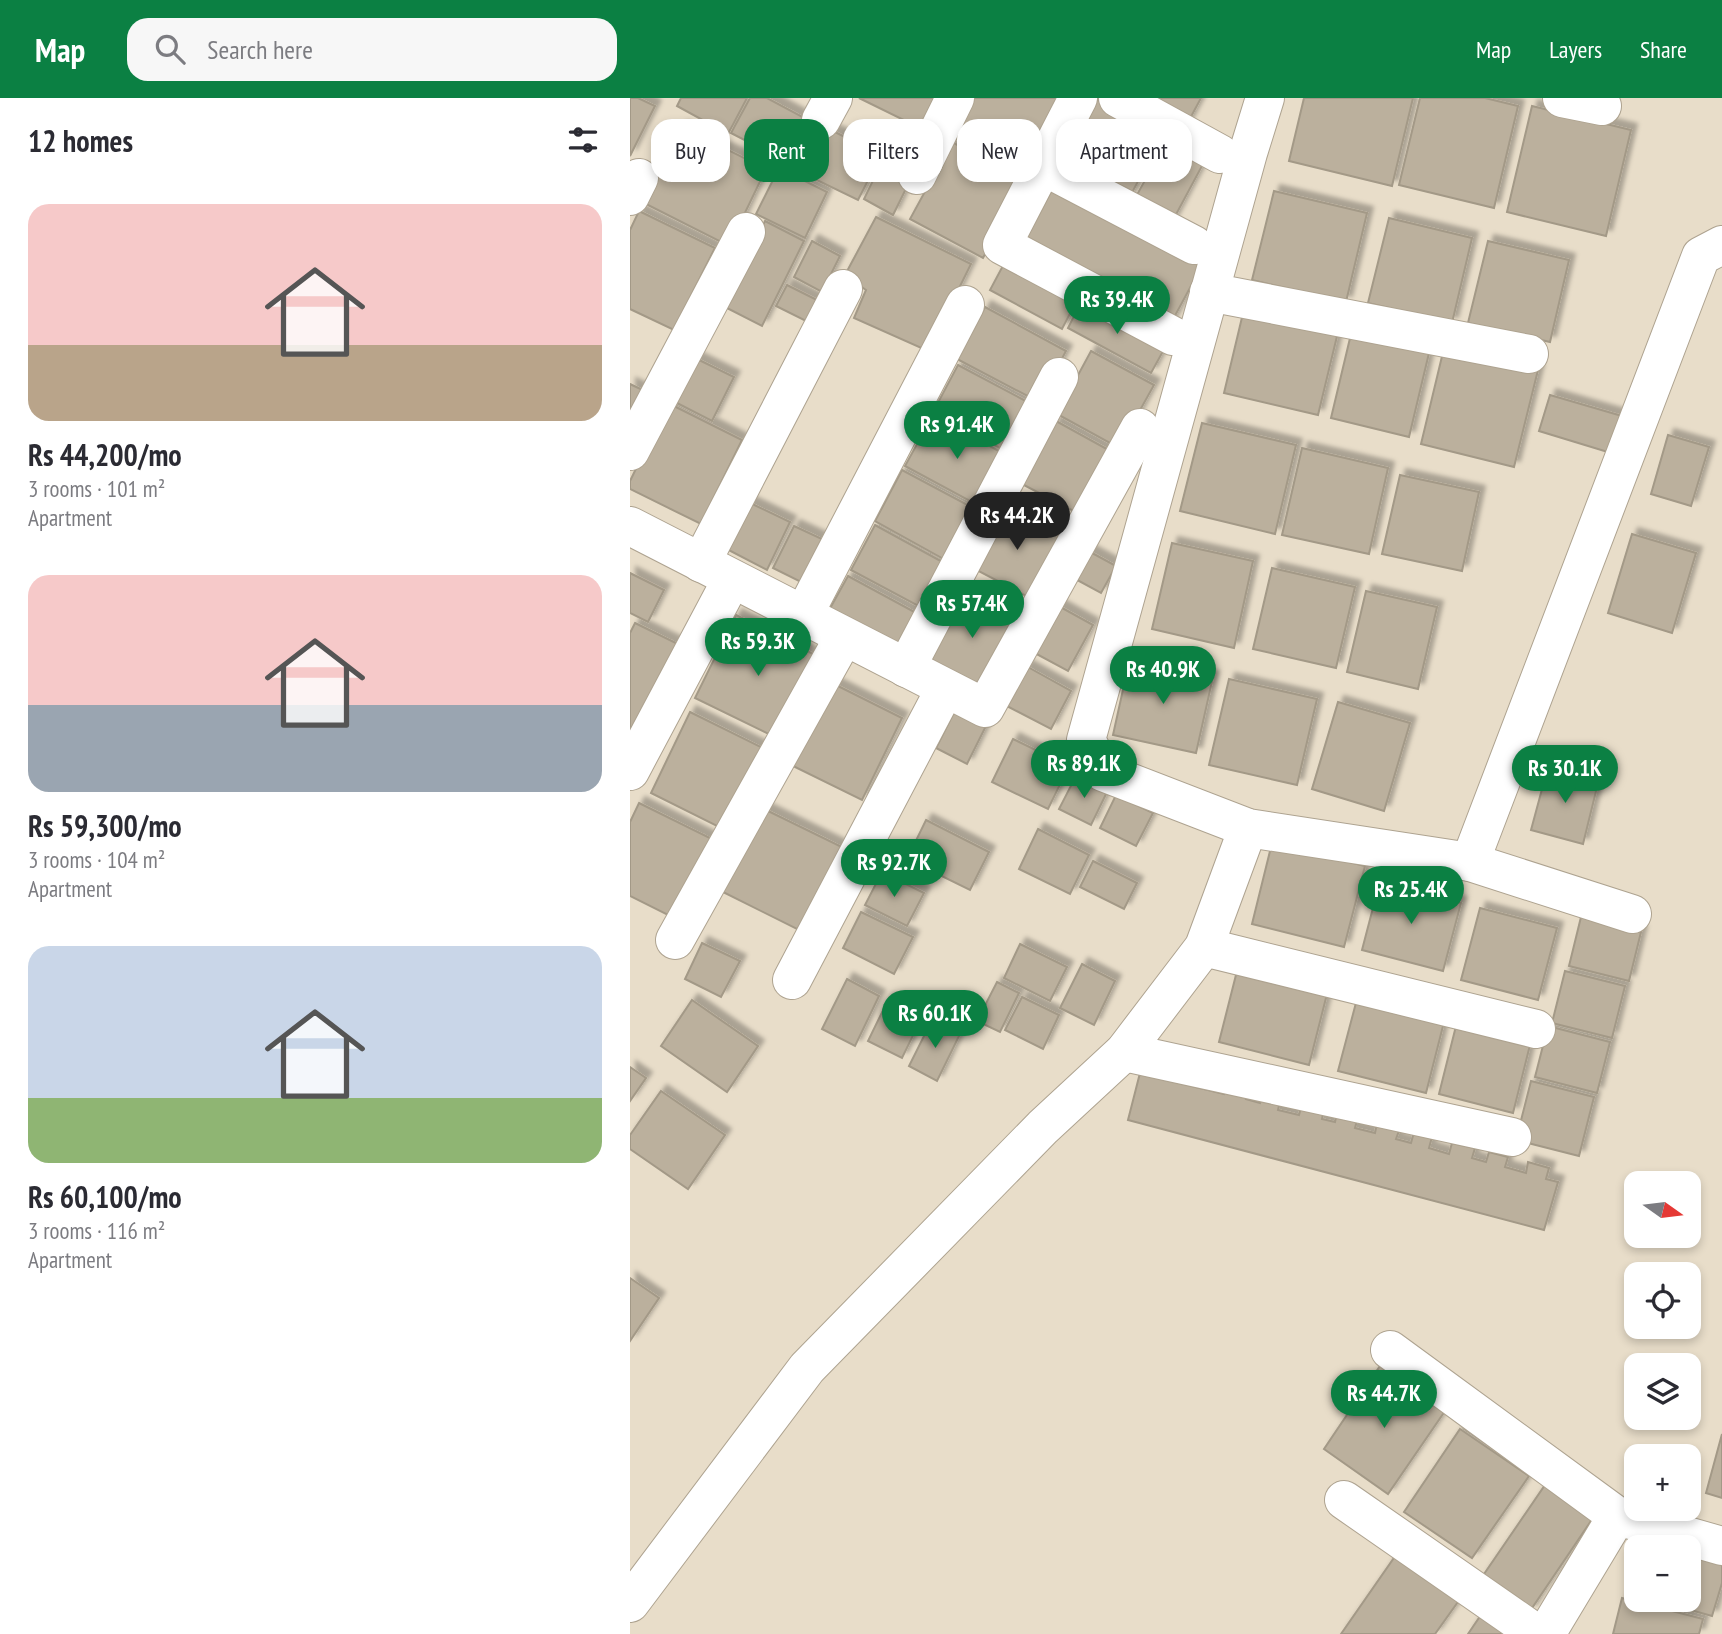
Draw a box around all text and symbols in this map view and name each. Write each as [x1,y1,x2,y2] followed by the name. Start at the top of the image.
[127,18,617,81] search box
[35,28,85,71] text: Map
[151,30,189,68] icon: search
[207,33,313,66] text: Search here
[1476,34,1511,65] text: Map
[1549,34,1602,65] text: Layers
[1640,34,1687,65] text: Share
[651,119,730,182] chip: Buy
[744,119,829,182] chip: Rent
[843,119,943,182] chip: Filters
[957,119,1042,182] chip: New
[1056,119,1192,182] chip: Apartment
[28,121,133,160] text: 12 homes
[564,121,602,159] icon: filters
[252,249,378,375] icon: home
[1045,276,1189,336] pin: Rs 39.4K
[1080,284,1154,313] text: Rs 39.4K
[885,402,1029,461] pin: Rs 91.4K
[920,409,994,438] text: Rs 91.4K
[28,435,182,474] text: Rs 44,200/mo
[28,474,165,503] text: 3 rooms · 101 m²
[945,492,1089,552] pin: Rs 44.2K
[980,500,1054,529] text: Rs 44.2K
[28,503,112,532] text: Apartment
[900,580,1044,640] pin: Rs 57.4K
[936,588,1008,617] text: Rs 57.4K
[686,618,830,678] pin: Rs 59.3K
[252,620,378,746] icon: home
[721,626,795,655] text: Rs 59.3K
[1091,646,1235,706] pin: Rs 40.9K
[1126,654,1200,683] text: Rs 40.9K
[1012,740,1156,800] pin: Rs 89.1K
[1493,746,1637,805] pin: Rs 30.1K
[1047,748,1121,777] text: Rs 89.1K
[1528,753,1602,782] text: Rs 30.1K
[28,806,182,845] text: Rs 59,300/mo
[822,840,966,899] pin: Rs 92.7K
[28,845,165,874] text: 3 rooms · 104 m²
[857,847,931,876] text: Rs 92.7K
[1339,866,1483,926] pin: Rs 25.4K
[28,874,112,903] text: Apartment
[1374,874,1448,903] text: Rs 25.4K
[863,990,1007,1050] pin: Rs 60.1K
[252,991,378,1117] icon: home
[898,998,972,1027] text: Rs 60.1K
[1624,1171,1701,1248] north arrow
[1624,1171,1701,1612] map controls
[28,1177,182,1216] text: Rs 60,100/mo
[28,1216,165,1245] text: 3 rooms · 116 m²
[28,1245,112,1274] text: Apartment
[1624,1262,1701,1339] button: locate
[1624,1353,1701,1430] button: layers
[1312,1370,1456,1430] pin: Rs 44.7K
[1347,1378,1421,1407] text: Rs 44.7K
[1624,1444,1701,1521] button: +
[1624,1535,1701,1612] button: −

